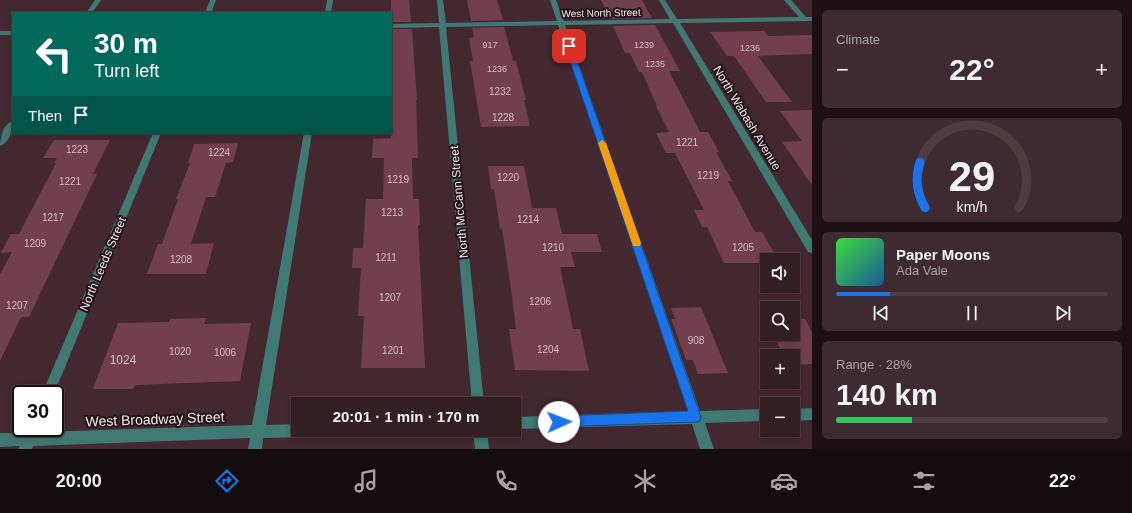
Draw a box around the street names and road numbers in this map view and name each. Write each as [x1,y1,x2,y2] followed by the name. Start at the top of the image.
[561,7,641,19] street label: West North Street
[710,63,784,173] street label: North Wabash Avenue
[447,145,471,259] street label: North McCann Street
[77,214,129,313] street label: North Leeds Street
[85,409,225,429] street label: West Broadway Street

